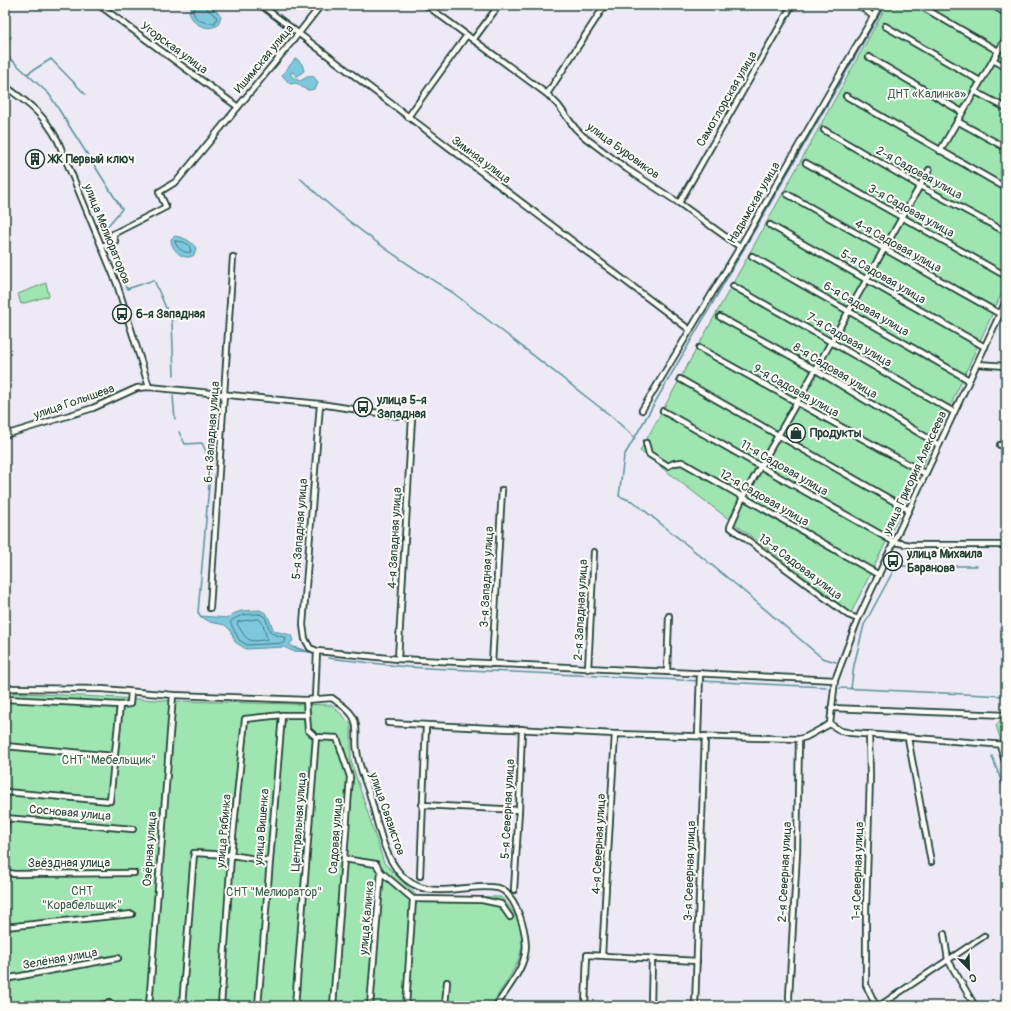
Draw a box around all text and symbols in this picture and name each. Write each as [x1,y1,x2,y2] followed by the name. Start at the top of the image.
[137,19,211,78] street label: Угорская улица
[231,21,297,96] street label: Ишимская улица
[694,48,761,149] street label: Самотлорская улица
[887,87,966,102] park label: ДНТ «Калинка»
[583,119,663,183] street label: улица Буровиков
[448,133,514,187] street label: Зимняя улица
[873,143,965,203] street label: 2-я Садовая улица
[24,148,46,170] building icon: ЖК Первый ключ
[47,152,134,167] place label: ЖК Первый ключ
[725,159,784,247] street label: Надымская улица
[80,181,134,286] street label: улица Мелиораторов
[865,181,957,241] street label: 3-я Садовая улица
[852,216,944,276] street label: 4-я Садовая улица
[838,246,929,308] street label: 5-я Садовая улица
[820,278,912,340] street label: 6-я Садовая улица
[111,303,133,325] bus stop icon: 6-я Западная
[136,307,206,322] place label: 6-я Западная
[804,310,895,371] street label: 7-я Садовая улица
[790,340,880,402] street label: 8-я Садовая улица
[750,361,842,421] street label: 9-я Садовая улица
[201,380,223,483] street label: 6-я Западная улица
[31,381,117,423] street label: улица Голышева
[376,393,427,422] place label: улица 5-я Западная
[352,396,374,418] bus stop icon: улица 5-я Западная
[879,408,950,538] street label: улица Григория Алексеева
[785,422,807,444] shop icon: Продукты
[810,426,862,441] place label: Продукты
[737,437,831,499] street label: 11-я Садовая улица
[717,466,812,530] street label: 12-я Садовая улица
[289,478,311,580] street label: 5-я Западная улица
[385,486,405,589] street label: 4-я Западная улица
[477,526,497,628] street label: 3-я Западная улица
[755,531,845,604] street label: 13-я Садовая улица
[906,547,983,576] place label: улица Михаила Баранова
[882,550,904,572] bus stop icon: улица Михаила Баранова
[571,559,591,661] street label: 2-я Западная улица
[62,753,156,768] park label: СНТ "Мебельщик"
[498,758,518,860] street label: 5-я Северная улица
[365,770,408,858] street label: улица Связистов
[288,772,310,872] street label: Центральная улица
[251,788,273,867] street label: улица Вишенка
[213,793,235,870] street label: улица Рябинка
[589,793,609,895] street label: 4-я Северная улица
[326,797,346,875] street label: Садовая улица
[29,802,112,824] street label: Сосновая улица
[140,811,160,887] street label: Озёрная улица
[681,820,699,922] street label: 3-я Северная улица
[775,821,795,923] street label: 2-я Северная улица
[849,821,867,921] street label: 1-я Северная улица
[28,856,111,871] street label: Звёздная улица
[356,880,378,957] street label: улица Калинка
[42,884,122,913] park label: СНТ "Корабельщик"
[226,885,322,900] park label: СНТ "Мелиоратор"
[21,945,99,973] street label: Зелёная улица
[949,949,989,989] north arrow
[967,970,978,985] text: С

